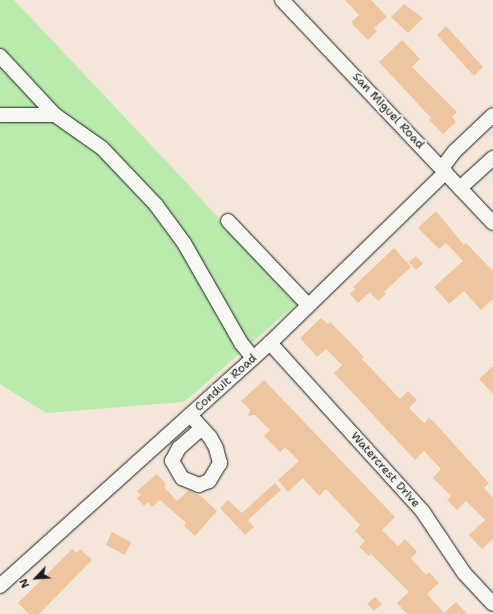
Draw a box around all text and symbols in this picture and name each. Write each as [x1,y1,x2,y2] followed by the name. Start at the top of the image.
[349,70,427,152] street label: San Miguel Road
[192,351,260,415] street label: Conduit Road
[347,429,423,511] street label: Watercrest Drive
[16,558,56,598] north arrow
[16,576,33,590] text: N

